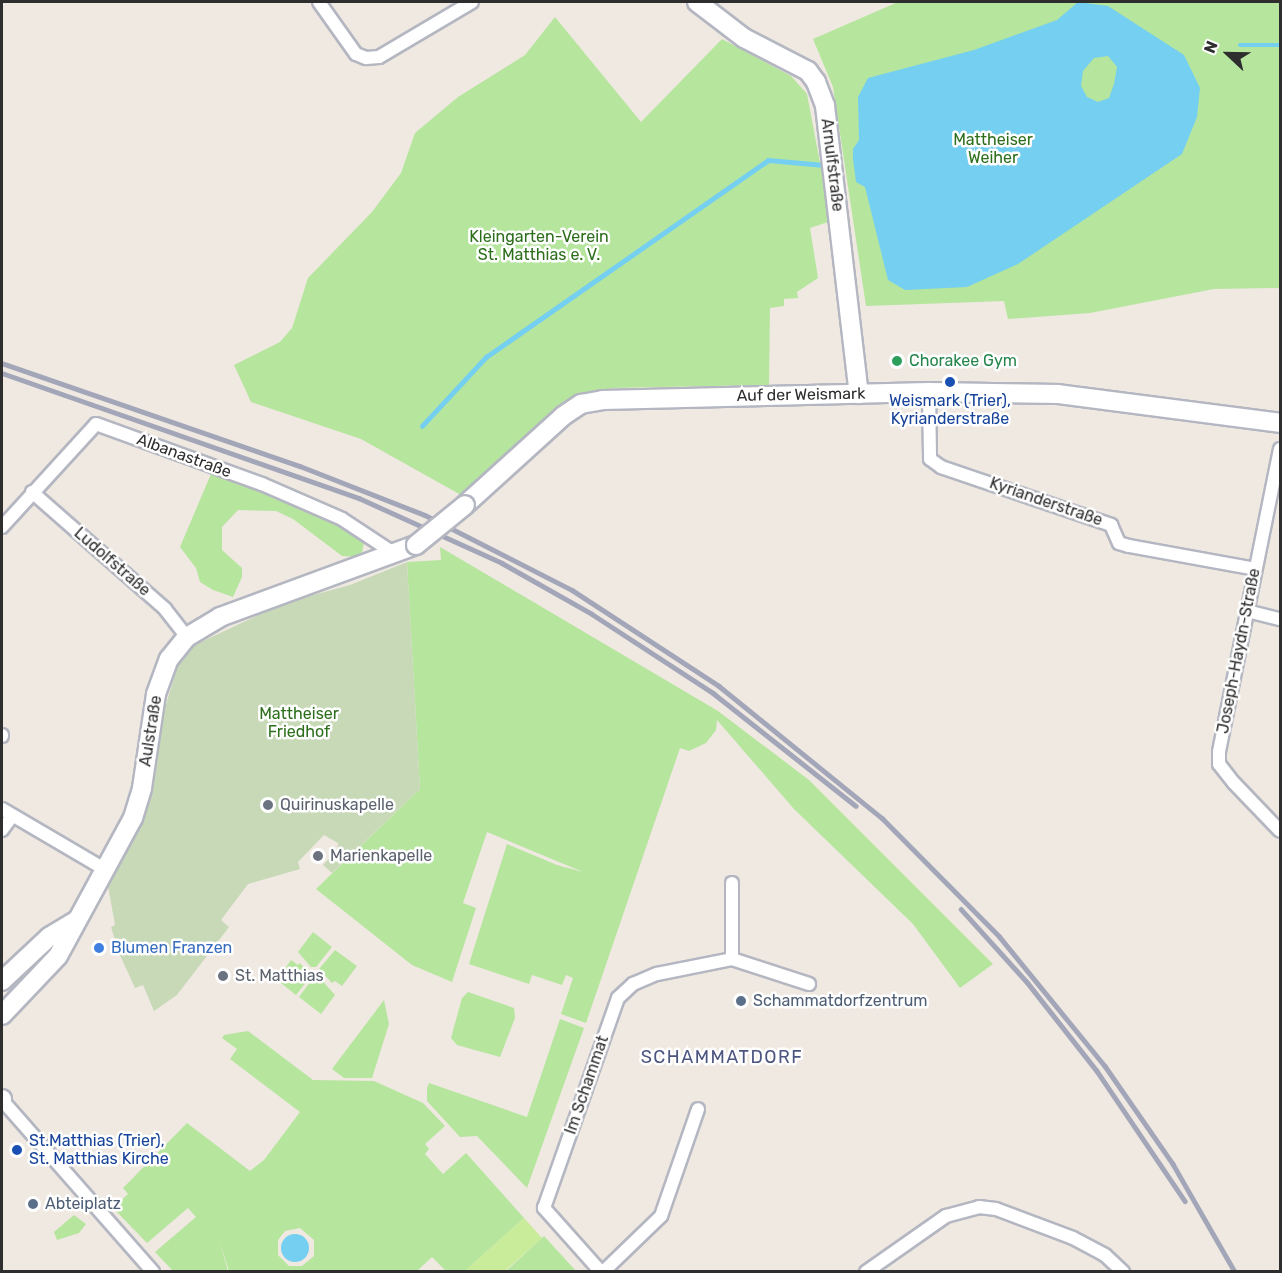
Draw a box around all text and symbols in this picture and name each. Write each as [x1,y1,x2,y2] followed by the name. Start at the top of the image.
[1198,24,1258,84] north arrow
[1200,38,1222,56] text: N
[817,117,847,213] street label: Arnulfstraße
[953,130,1033,168] park label: Mattheiser Weiher
[469,227,609,265] park label: Kleingarten-Verein St. Matthias e. V.
[909,351,1017,371] place label: Chorakee Gym
[890,354,904,368] marker: Chorakee Gym
[943,375,957,389] marker: Weismark (Trier), Kyrianderstraße
[736,384,866,406] street label: Auf der Weismark
[889,391,1011,429] place label: Weismark (Trier), Kyrianderstraße
[134,430,234,482] street label: Albanastraße
[987,474,1105,530] street label: Kyrianderstraße
[70,524,154,600] street label: Ludolfstraße
[1214,567,1264,735] street label: Joseph-Haydn-Straße
[136,694,166,768] street label: Aulstraße
[259,704,339,742] park label: Mattheiser Friedhof
[280,795,394,815] place label: Quirinuskapelle
[261,798,275,812] marker: Quirinuskapelle
[330,846,432,866] place label: Marienkapelle
[311,849,325,863] marker: Marienkapelle
[111,938,232,958] place label: Blumen Franzen
[92,941,106,955] marker: Blumen Franzen
[235,966,324,986] place label: St. Matthias
[216,969,230,983] marker: St. Matthias
[753,991,928,1011] place label: Schammatdorfzentrum
[734,994,748,1008] marker: Schammatdorfzentrum
[561,1033,613,1137] street label: Im Schammat
[641,1046,803,1068] district label: SCHAMMATDORF
[29,1131,169,1169] place label: St.Matthias (Trier), St. Matthias Kirche
[10,1143,24,1157] marker: St.Matthias (Trier), St. Matthias Kirche
[45,1194,121,1214] place label: Abteiplatz
[26,1197,40,1211] marker: Abteiplatz

